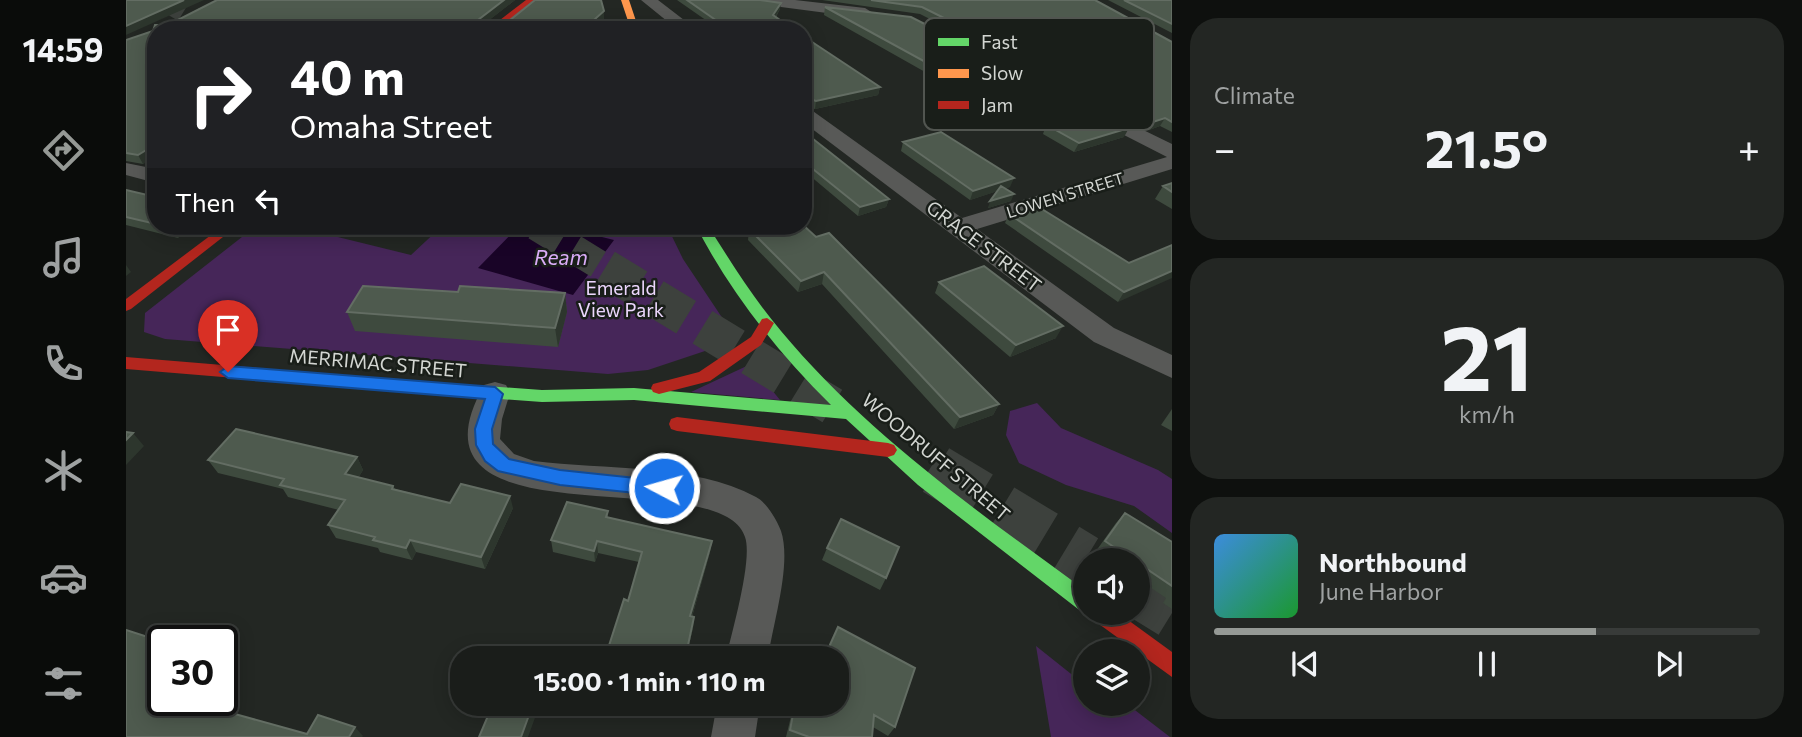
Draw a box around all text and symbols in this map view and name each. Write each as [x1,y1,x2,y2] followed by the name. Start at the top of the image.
[924,18,1154,130] legend
[23,29,103,69] text: 14:59
[981,30,1018,53] text: Fast
[290,45,405,105] text: 40 m
[175,49,266,140] icon: right
[981,61,1023,84] text: Slow
[1214,81,1295,109] text: Climate
[981,93,1013,116] text: Jam
[290,105,492,145] text: Omaha Street
[1425,115,1548,179] text: 21.5°
[1214,124,1236,171] text: −
[1738,124,1760,171] text: +
[39,126,88,175] icon: directions
[1004,168,1126,221] street label: LOWEN STREET
[249,182,287,220] icon: left
[175,186,235,217] text: Then
[922,195,1046,296] street label: GRACE STREET
[39,233,88,282] icon: music
[534,244,588,269] water label: Ream
[578,276,664,321] park label: Emerald View Park
[1441,298,1533,410] text: 21
[198,300,258,372] pin
[209,311,247,349] icon: arrive
[39,339,88,388] icon: phone
[288,343,468,382] street label: MERRIMAC STREET
[858,388,1015,525] street label: WOODRUFF STREET
[1459,400,1515,428] text: km/h
[39,446,88,495] icon: climate
[627,451,701,525] position arrow
[1319,546,1467,577] text: Northbound
[1073,548,1150,716] map controls
[1073,548,1150,625] button: sound
[39,553,88,602] icon: car
[1319,577,1443,605] text: June Harbor
[147,625,238,716] speed limit sign: 30
[1073,639,1150,716] button: layers
[1286,645,1324,683] icon: previous
[1468,645,1506,683] icon: pause
[1650,645,1688,683] icon: next
[39,659,88,708] icon: filters
[533,665,766,696] text: 15:00 · 1 min · 110 m

